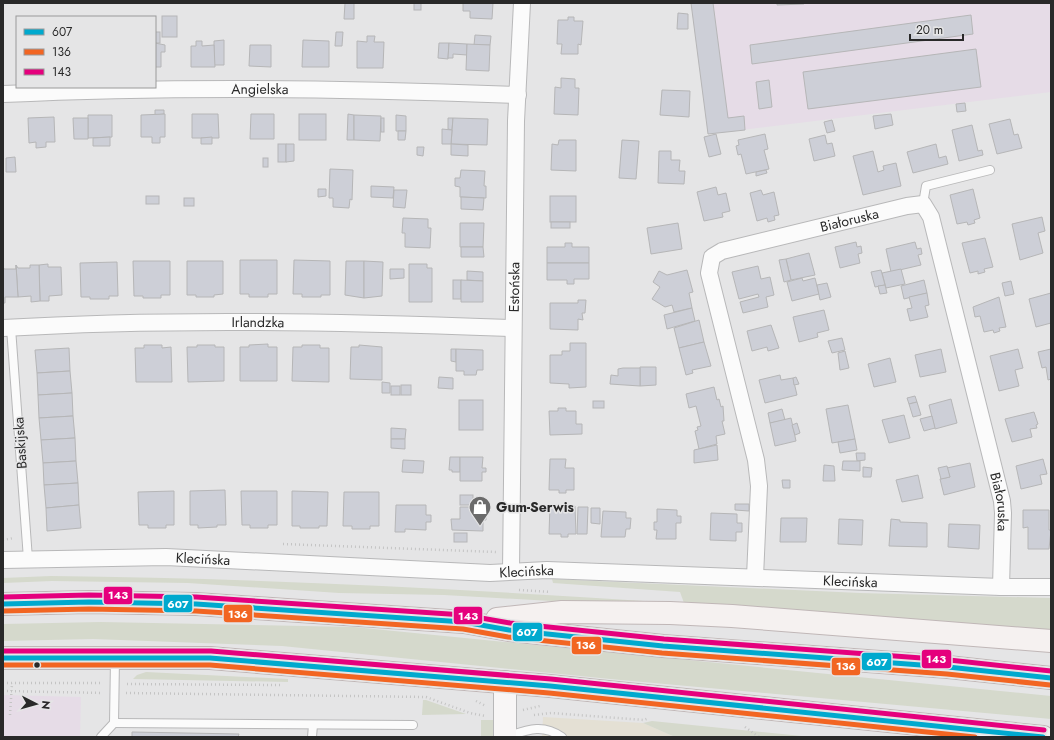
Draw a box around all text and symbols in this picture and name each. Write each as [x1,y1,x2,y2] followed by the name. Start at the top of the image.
[16,16,156,88] legend
[910,16,963,42] scale bar
[916,21,943,39] text: 20 m
[52,23,73,41] text: 607
[52,43,71,61] text: 136
[52,63,71,81] text: 143
[231,79,289,99] street label: Angielska
[818,203,881,237] street label: Białoruska
[504,262,524,312] street label: Estońska
[231,312,284,332] street label: Irlandzka
[8,416,32,470] street label: Baskijska
[985,470,1013,532] street label: Białoruska
[467,494,493,527] shop icon: Gum-Serwis
[496,497,574,517] place label: Gum-Serwis
[175,547,231,570] street label: Klecińska
[499,560,554,582] street label: Klecińska
[823,570,878,592] street label: Klecińska
[103,586,133,605] line badge: 143
[108,587,128,603] text: 143
[163,594,193,613] line badge: 607
[167,596,189,612] text: 607
[223,604,253,623] line badge: 136
[228,606,248,622] text: 136
[453,606,483,625] line badge: 143
[458,608,478,624] text: 143
[512,622,543,642] line badge: 607
[516,624,538,640] text: 607
[571,636,602,655] line badge: 136
[576,637,596,653] text: 136
[921,649,952,669] line badge: 143
[926,651,946,667] text: 143
[861,652,892,671] line badge: 607
[866,654,888,670] text: 607
[831,657,861,676] line badge: 136
[836,658,856,674] text: 136
[32,660,42,670] unlabelled marker
[16,684,56,724] north arrow
[38,700,54,710] text: N

